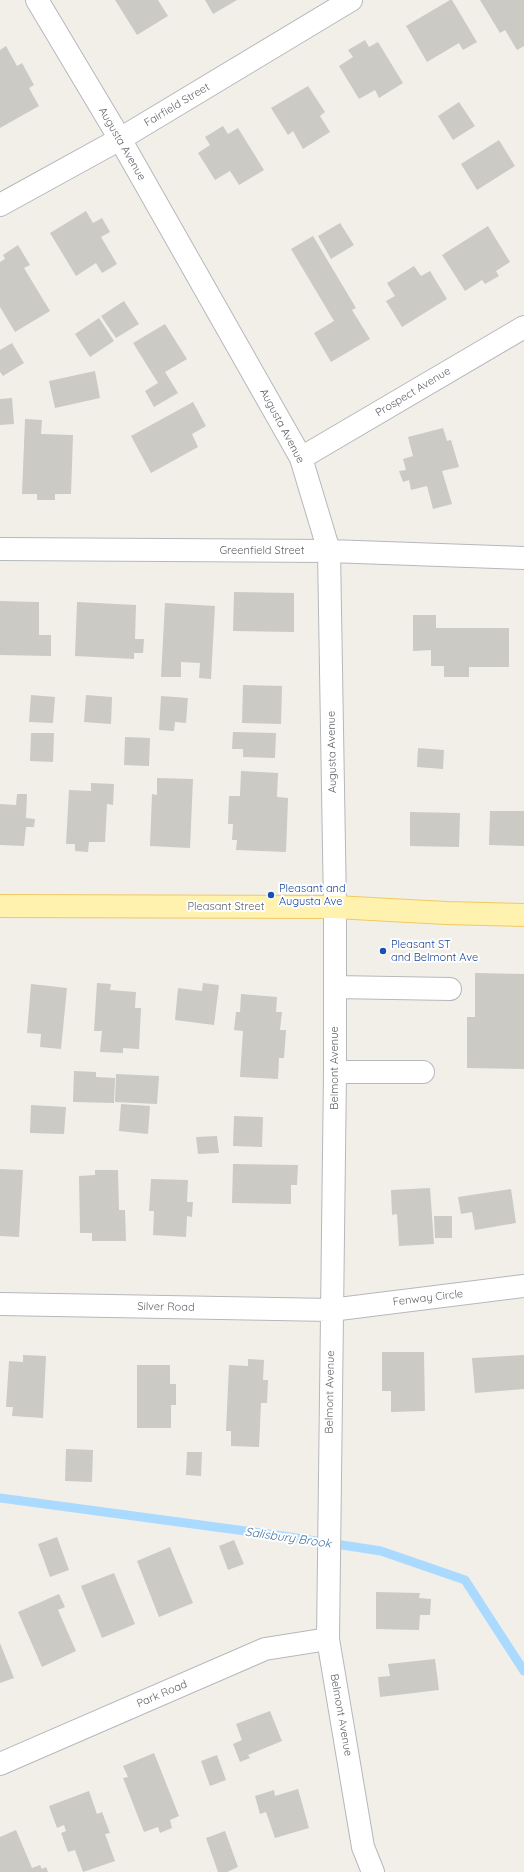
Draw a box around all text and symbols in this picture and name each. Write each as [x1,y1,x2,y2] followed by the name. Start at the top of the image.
[142,80,212,130] street label: Fairfield Street
[96,105,148,183] street label: Augusta Avenue
[373,364,453,420] street label: Prospect Avenue
[257,387,307,465] street label: Augusta Avenue
[219,544,305,558] street label: Greenfield Street
[325,711,339,793] street label: Augusta Avenue
[279,882,346,908] place label: Pleasant and Augusta Ave
[266,890,276,900] marker: Pleasant and Augusta Ave
[188,900,264,914] street label: Pleasant Street
[391,938,478,964] place label: Pleasant ST and Belmont Ave
[378,946,388,956] marker: Pleasant ST and Belmont Ave
[328,1026,342,1110] street label: Belmont Avenue
[392,1287,464,1309] street label: Fenway Circle
[137,1300,195,1314] street label: Silver Road
[323,1350,337,1434] street label: Belmont Avenue
[244,1525,332,1551] water label: Salisbury Brook
[327,1673,355,1757] street label: Belmont Avenue
[135,1677,189,1711] street label: Park Road

